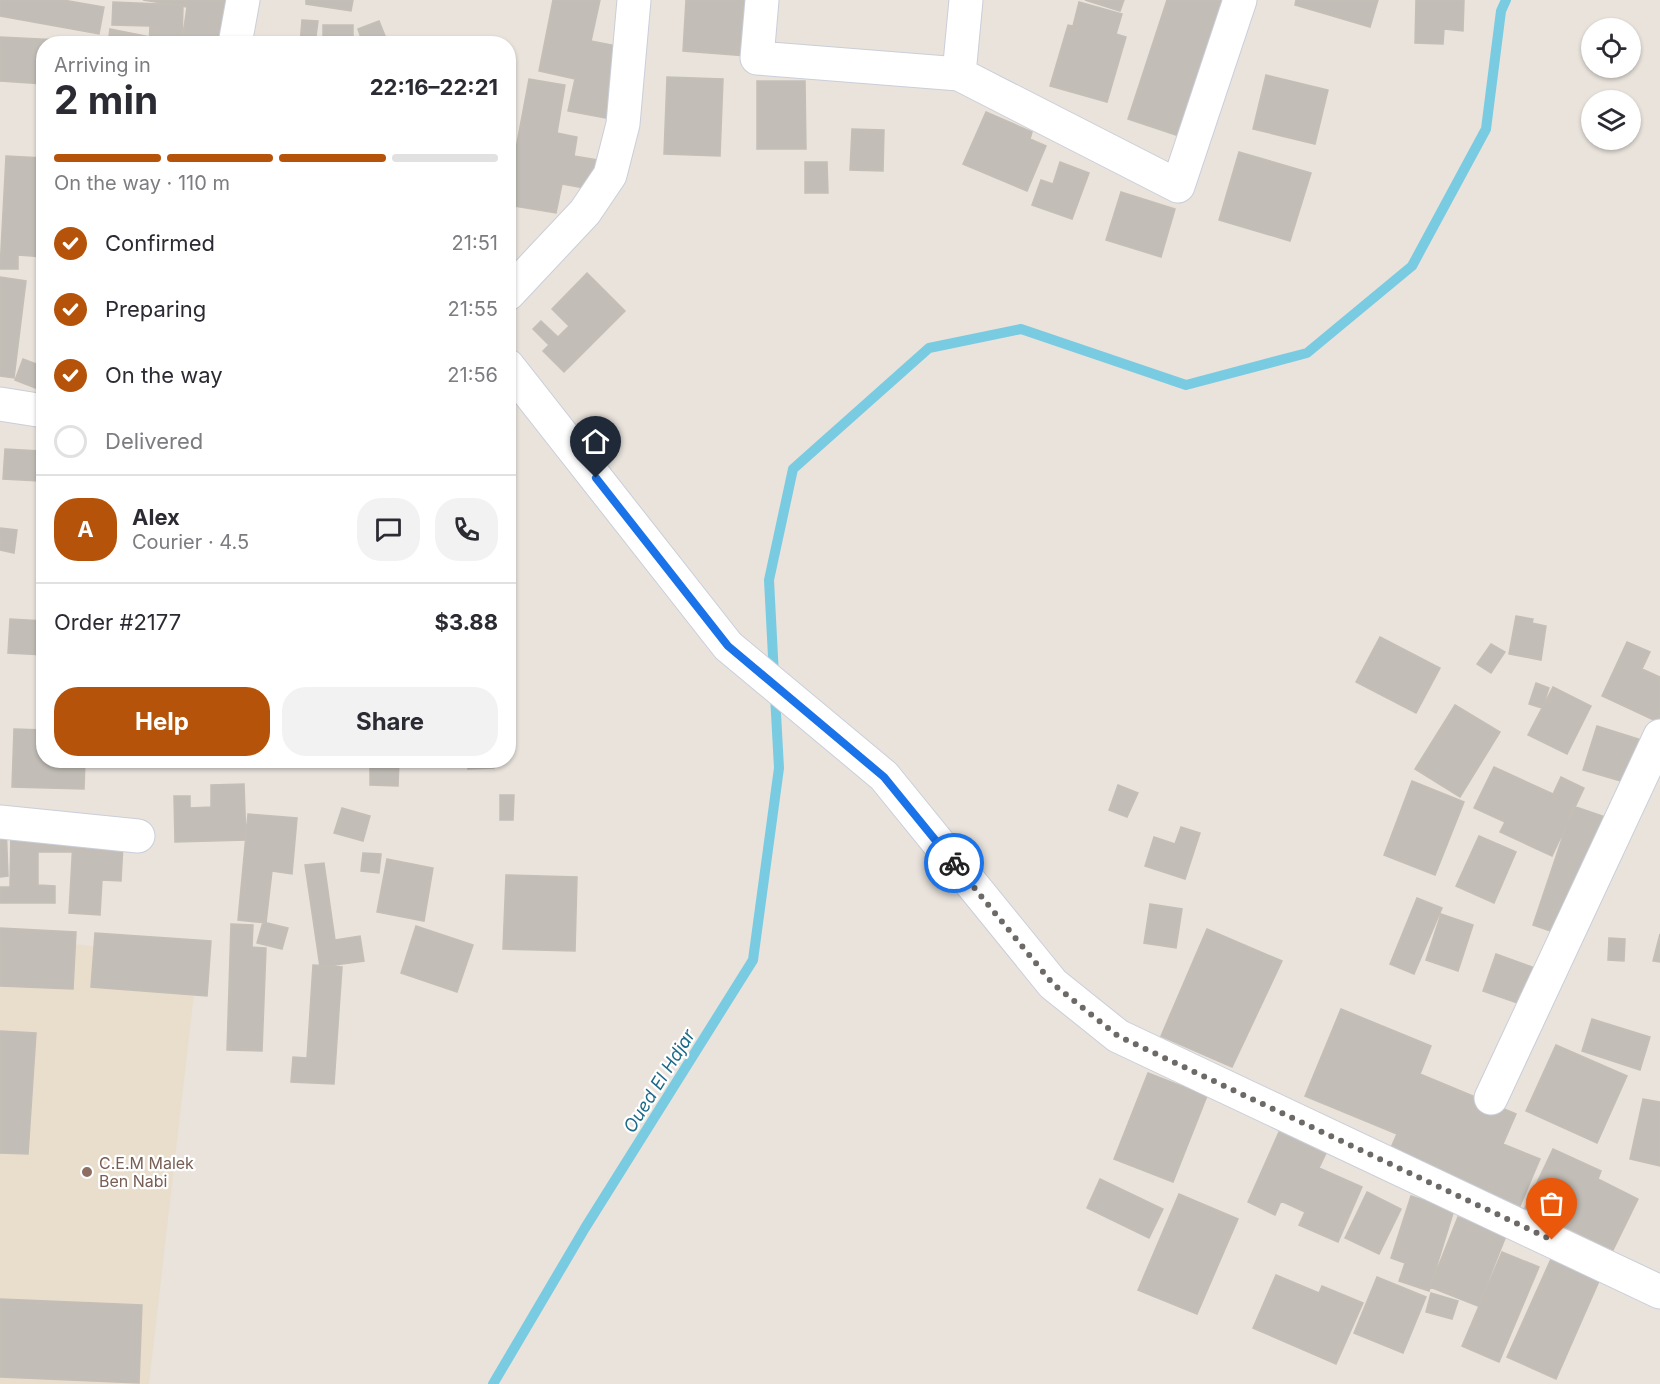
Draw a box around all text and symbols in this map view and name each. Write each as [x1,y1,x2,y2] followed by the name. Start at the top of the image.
[1581,18,1641,150] map controls
[1581,18,1641,78] button: locate
[54,53,151,77] text: Arriving in
[370,74,498,100] text: 22:16–22:21
[54,76,158,123] text: 2 min
[1581,90,1641,150] button: layers
[54,171,230,195] text: On the way · 110 m
[54,227,87,260] icon: check
[105,230,215,256] text: Confirmed
[452,231,498,255] text: 21:51
[54,293,87,326] icon: check
[105,296,206,322] text: Preparing
[448,297,498,321] text: 21:55
[54,359,87,392] icon: check
[105,362,223,388] text: On the way
[447,363,498,387] text: 21:56
[570,416,621,478] pin
[579,425,612,458] icon: home
[105,428,203,454] text: Delivered
[357,498,420,561] button: chat
[435,498,498,561] button: phone
[132,504,180,530] text: Alex
[77,516,94,542] text: A
[132,530,249,554] text: Courier · 4.5
[54,609,181,635] text: Order #2177
[434,609,498,635] text: $3.88
[54,687,270,756] button: Help
[282,687,498,756] button: Share
[924,833,984,893] courier
[938,847,971,880] icon: bike
[619,1024,700,1136] water label: Oued El Hdjar
[99,1153,194,1191] place label: C.E.M Malek Ben Nabi
[80,1165,94,1179] marker: C.E.M Malek Ben Nabi
[1526,1178,1577,1240] pin
[1535,1187,1568,1220] icon: bag

